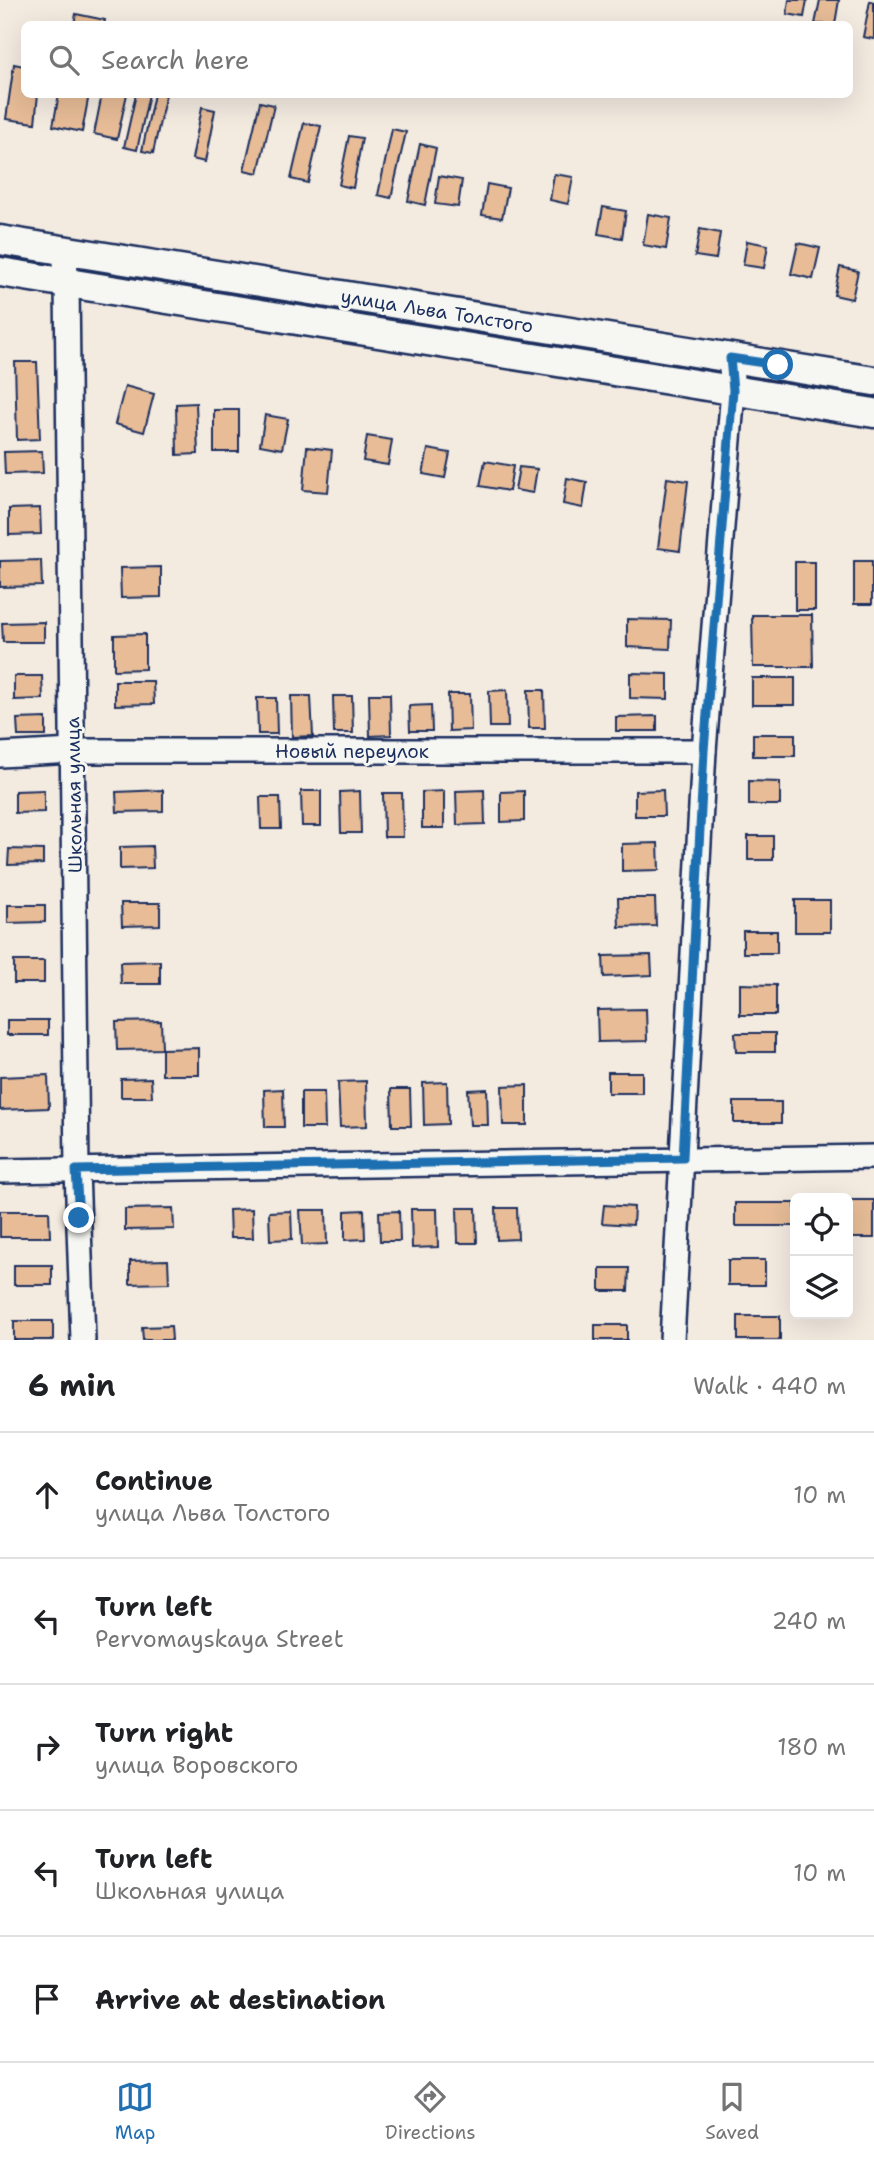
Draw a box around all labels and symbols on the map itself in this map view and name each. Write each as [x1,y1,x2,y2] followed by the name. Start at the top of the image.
[339,283,535,339] street label: улица Льва Толстого
[762,349,793,380] route start
[60,716,88,873] street label: Школьная улица
[275,739,429,764] street label: Новый переулок
[63,1202,94,1233] route end

